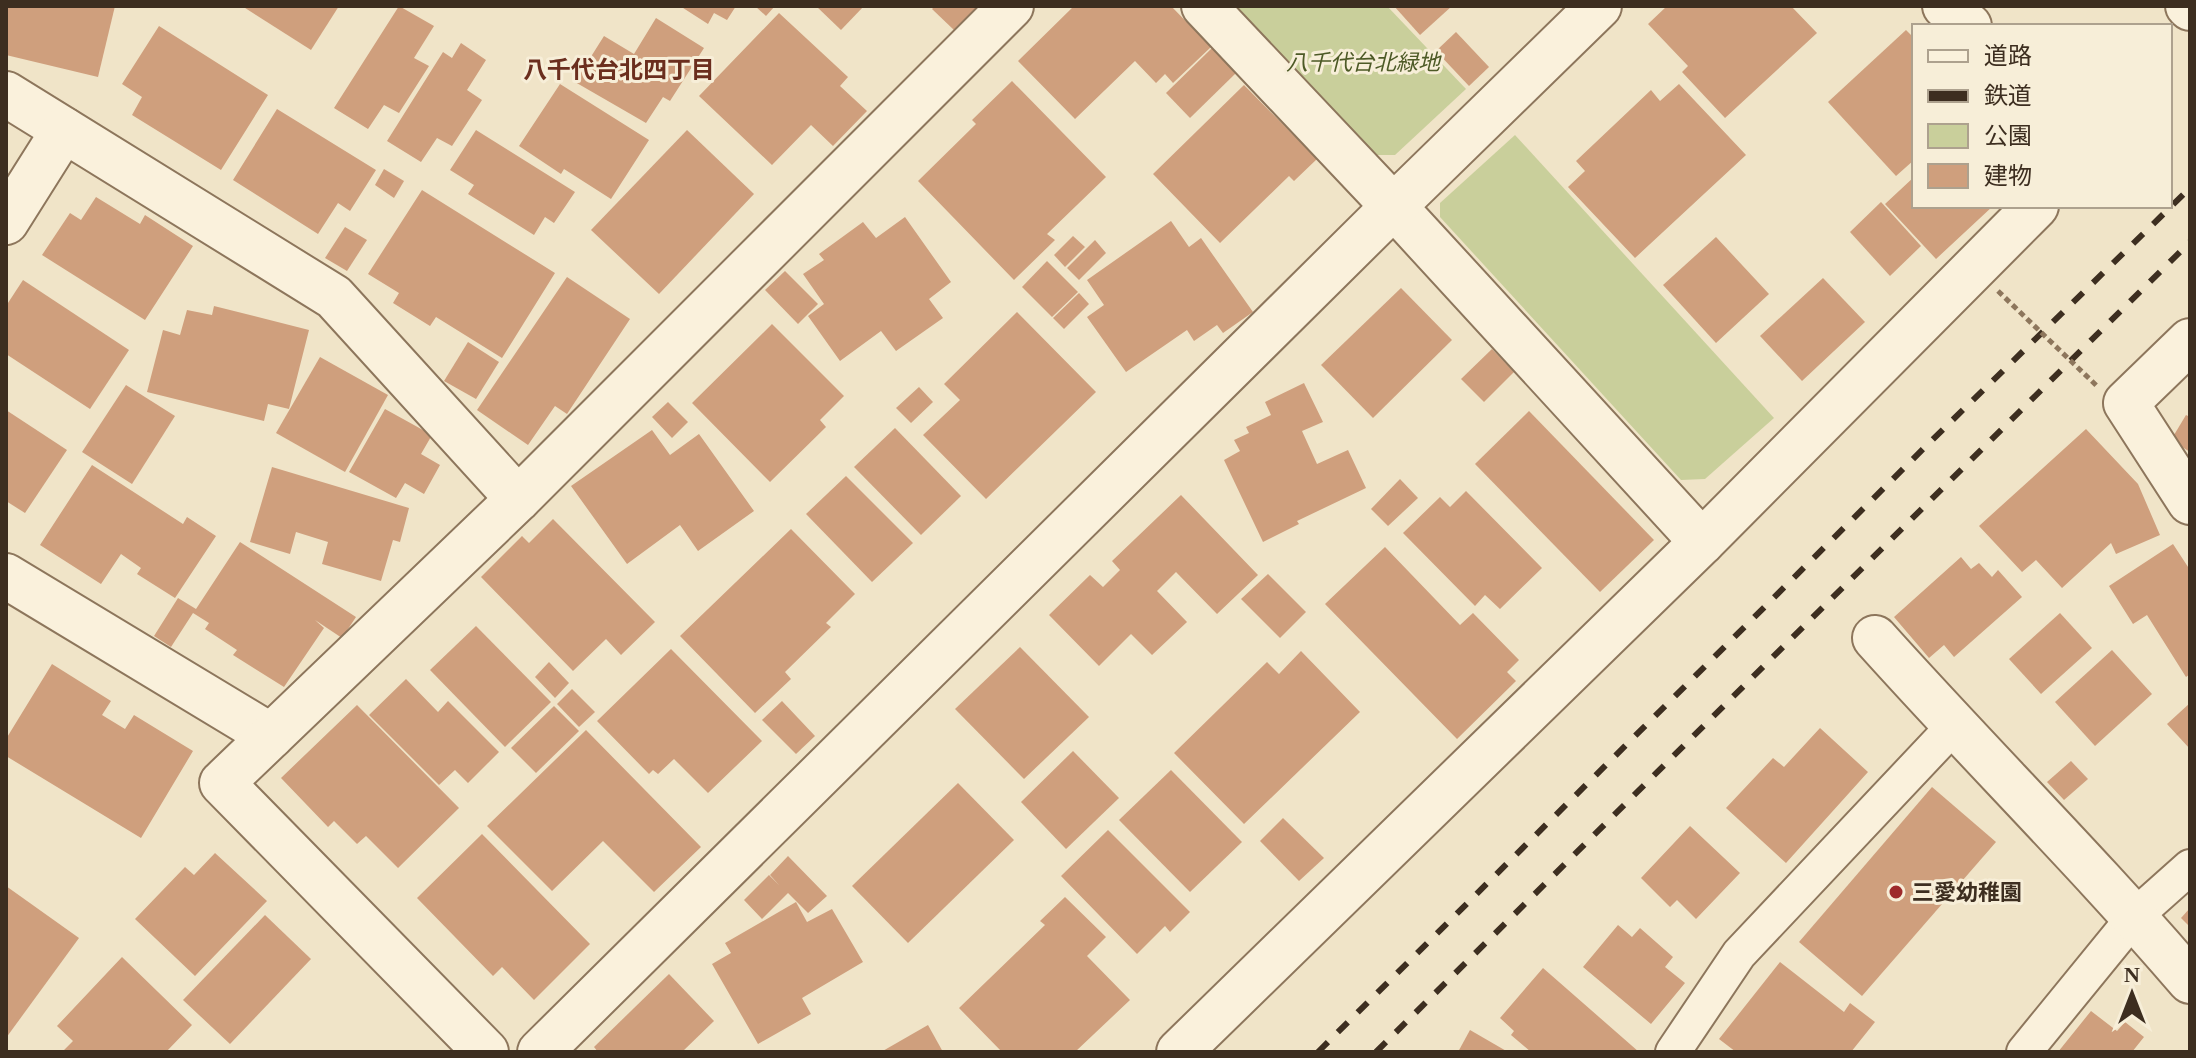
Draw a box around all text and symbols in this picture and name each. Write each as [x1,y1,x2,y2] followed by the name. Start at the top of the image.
[1912,24,2172,208] legend
[1984,43,2032,69] text: 道路
[1286,50,1442,75] park label: 八千代台北緑地
[523,57,715,83] district label: 八千代台北四丁目
[1984,83,2032,109] text: 鉄道
[1984,123,2032,149] text: 公園
[1984,163,2032,189] text: 建物
[1912,880,2022,905] place label: 三愛幼稚園
[1887,883,1905,901] marker: 三愛幼稚園
[2092,954,2172,1034] north arrow
[2124,962,2140,987] text: N

